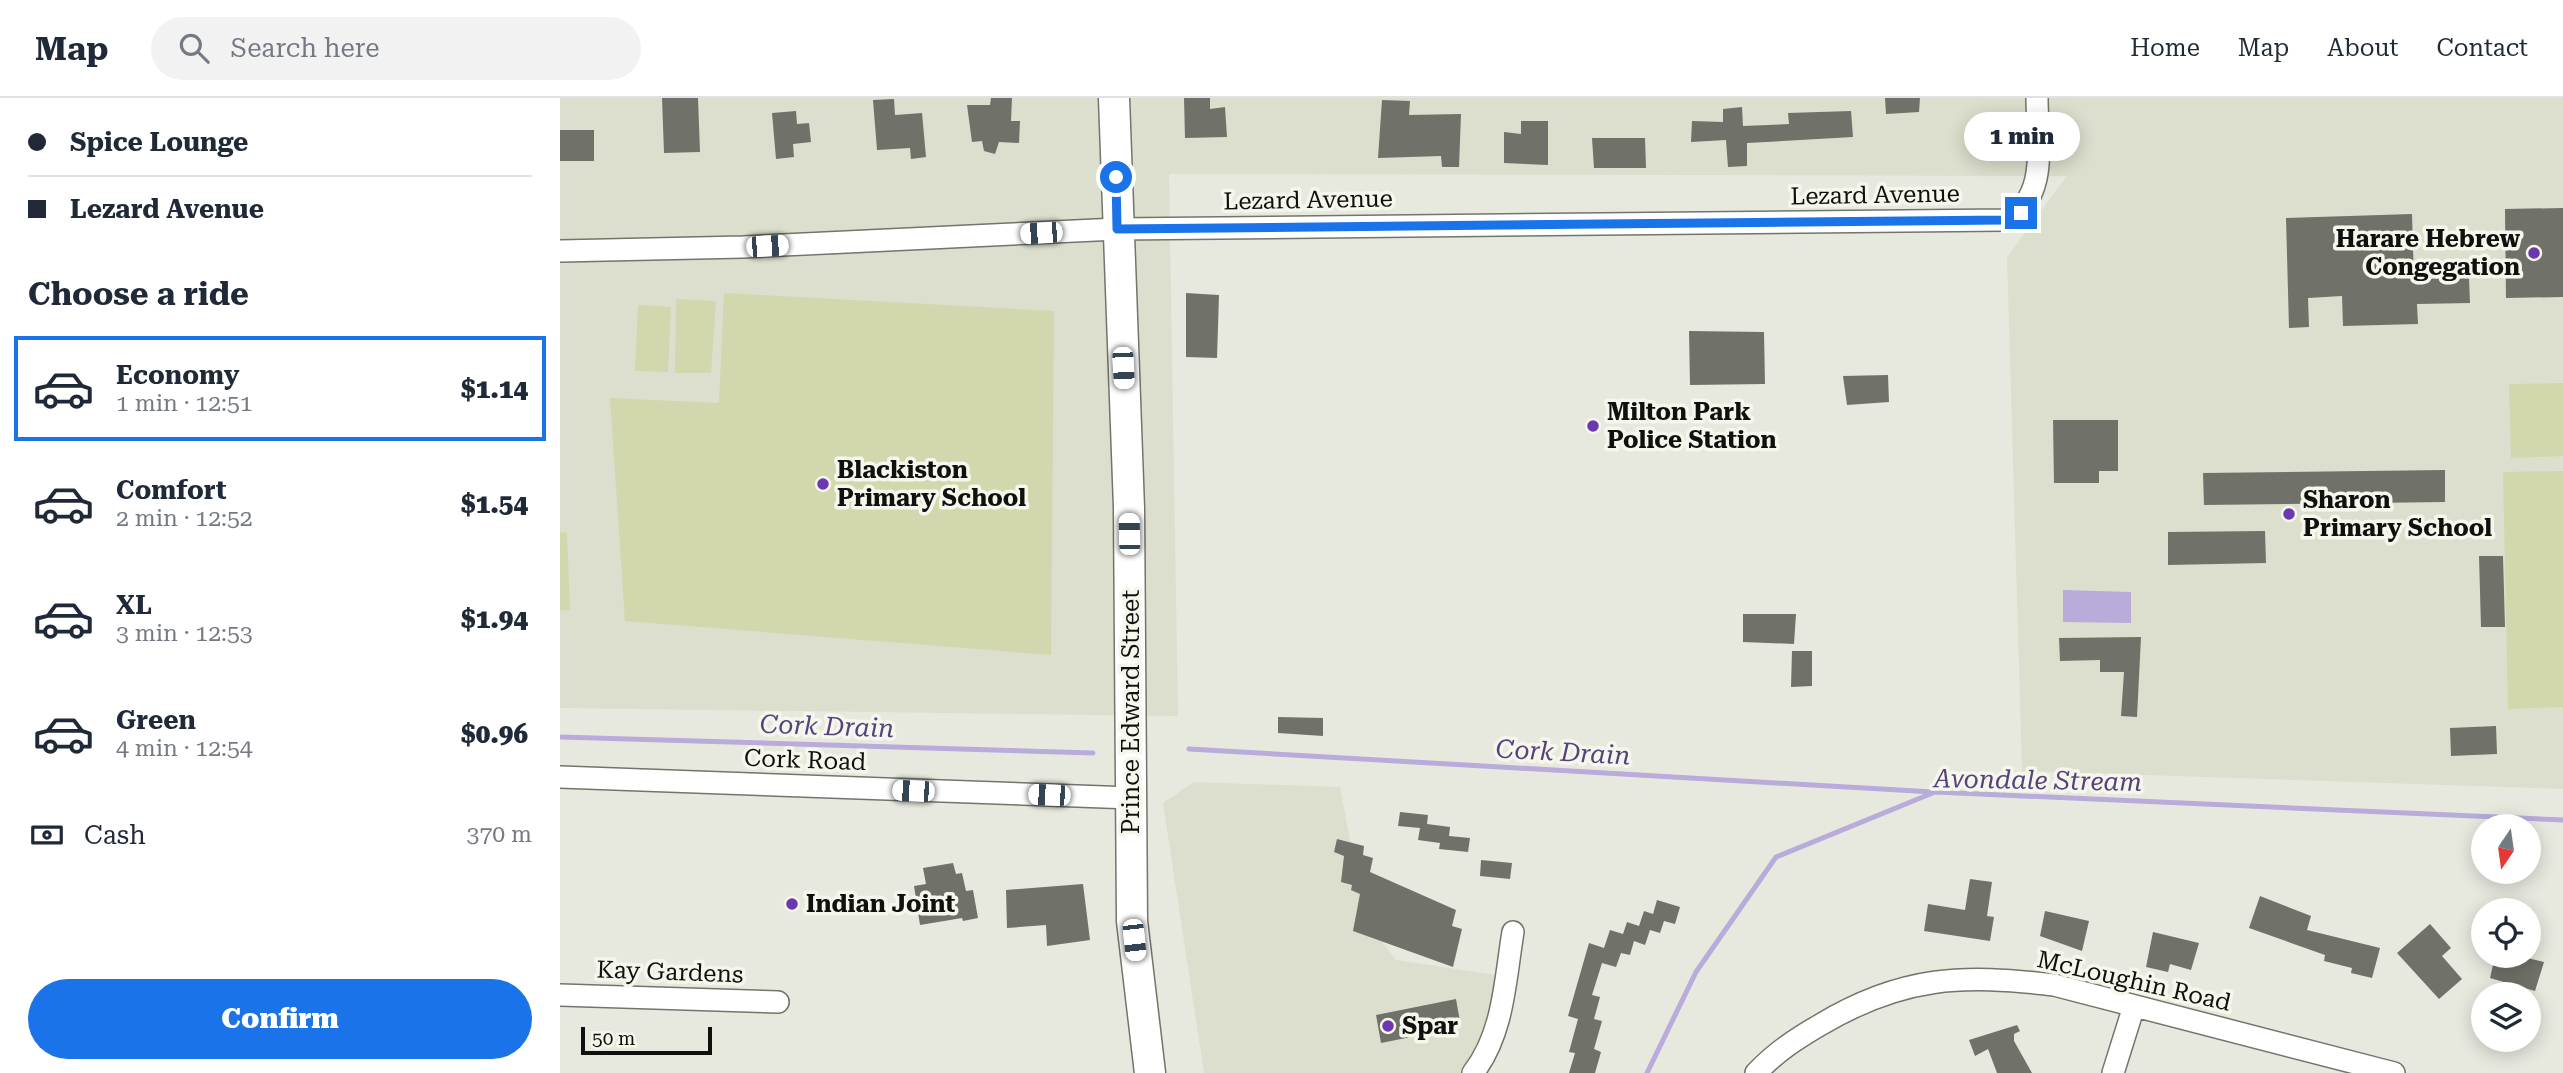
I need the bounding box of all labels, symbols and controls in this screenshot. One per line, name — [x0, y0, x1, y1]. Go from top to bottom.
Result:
search box — [151, 17, 641, 80]
text: Map — [35, 29, 109, 68]
icon: search — [175, 29, 213, 67]
text: Search here — [231, 33, 380, 63]
text: Home — [2130, 34, 2200, 62]
text: Map — [2238, 34, 2289, 62]
text: About — [2327, 34, 2398, 62]
text: Contact — [2436, 34, 2528, 62]
callout: 1 min — [1963, 111, 2079, 160]
text: 1 min — [1990, 123, 2054, 150]
text: Spice Lounge — [70, 127, 248, 157]
route start — [1100, 161, 1132, 193]
street label: Lezard Avenue — [1790, 180, 1960, 210]
street label: Lezard Avenue — [1223, 185, 1393, 215]
text: Lezard Avenue — [70, 194, 264, 224]
route end — [2005, 197, 2037, 229]
car — [1020, 221, 1063, 245]
place label: Harare Hebrew Congegation — [2336, 225, 2520, 281]
car — [746, 234, 789, 258]
marker: Harare Hebrew Congegation — [2526, 245, 2542, 261]
text: Choose a ride — [28, 275, 249, 313]
car — [1112, 346, 1135, 390]
icon: car — [32, 357, 95, 420]
text: Economy — [116, 360, 239, 390]
text: $1.14 — [461, 374, 528, 404]
text: 1 min · 12:51 — [116, 390, 253, 417]
place label: Milton Park Police Station — [1607, 398, 1777, 454]
marker: Milton Park Police Station — [1585, 418, 1601, 434]
place label: Blackiston Primary School — [837, 456, 1026, 512]
icon: car — [32, 472, 95, 535]
text: Comfort — [116, 475, 226, 505]
marker: Blackiston Primary School — [815, 476, 831, 492]
place label: Sharon Primary School — [2303, 486, 2492, 542]
text: $1.54 — [461, 489, 528, 519]
text: 2 min · 12:52 — [116, 505, 253, 532]
marker: Sharon Primary School — [2281, 506, 2297, 522]
car — [1119, 513, 1140, 555]
icon: car — [32, 587, 95, 650]
text: XL — [116, 590, 152, 620]
street label: Prince Edward Street — [1117, 590, 1145, 834]
text: $1.94 — [461, 604, 528, 634]
text: 3 min · 12:53 — [116, 620, 253, 647]
icon: car — [32, 702, 95, 765]
text: Green — [116, 705, 196, 735]
water label: Cork Drain — [759, 709, 895, 743]
text: $0.96 — [461, 719, 528, 749]
water label: Cork Drain — [1495, 733, 1631, 771]
text: 4 min · 12:54 — [116, 735, 253, 762]
street label: Cork Road — [743, 744, 867, 776]
water label: Avondale Stream — [1932, 763, 2142, 797]
car — [892, 780, 935, 802]
car — [1028, 784, 1071, 806]
north arrow — [2471, 814, 2541, 884]
map controls — [2471, 814, 2541, 1052]
icon: cash — [28, 816, 66, 854]
text: Cash — [84, 820, 146, 850]
text: 370 m — [467, 821, 532, 848]
place label: Indian Joint — [806, 890, 956, 918]
marker: Indian Joint — [784, 896, 800, 912]
button: locate — [2471, 898, 2541, 968]
car — [1122, 918, 1147, 962]
street label: McLoughin Road — [2034, 945, 2234, 1017]
street label: Kay Gardens — [596, 955, 744, 989]
button: Confirm — [28, 979, 532, 1059]
button: layers — [2471, 982, 2541, 1052]
place label: Spar — [1402, 1012, 1458, 1040]
marker: Spar — [1380, 1018, 1396, 1034]
scale bar — [581, 1024, 712, 1056]
text: 50 m — [592, 1027, 635, 1050]

